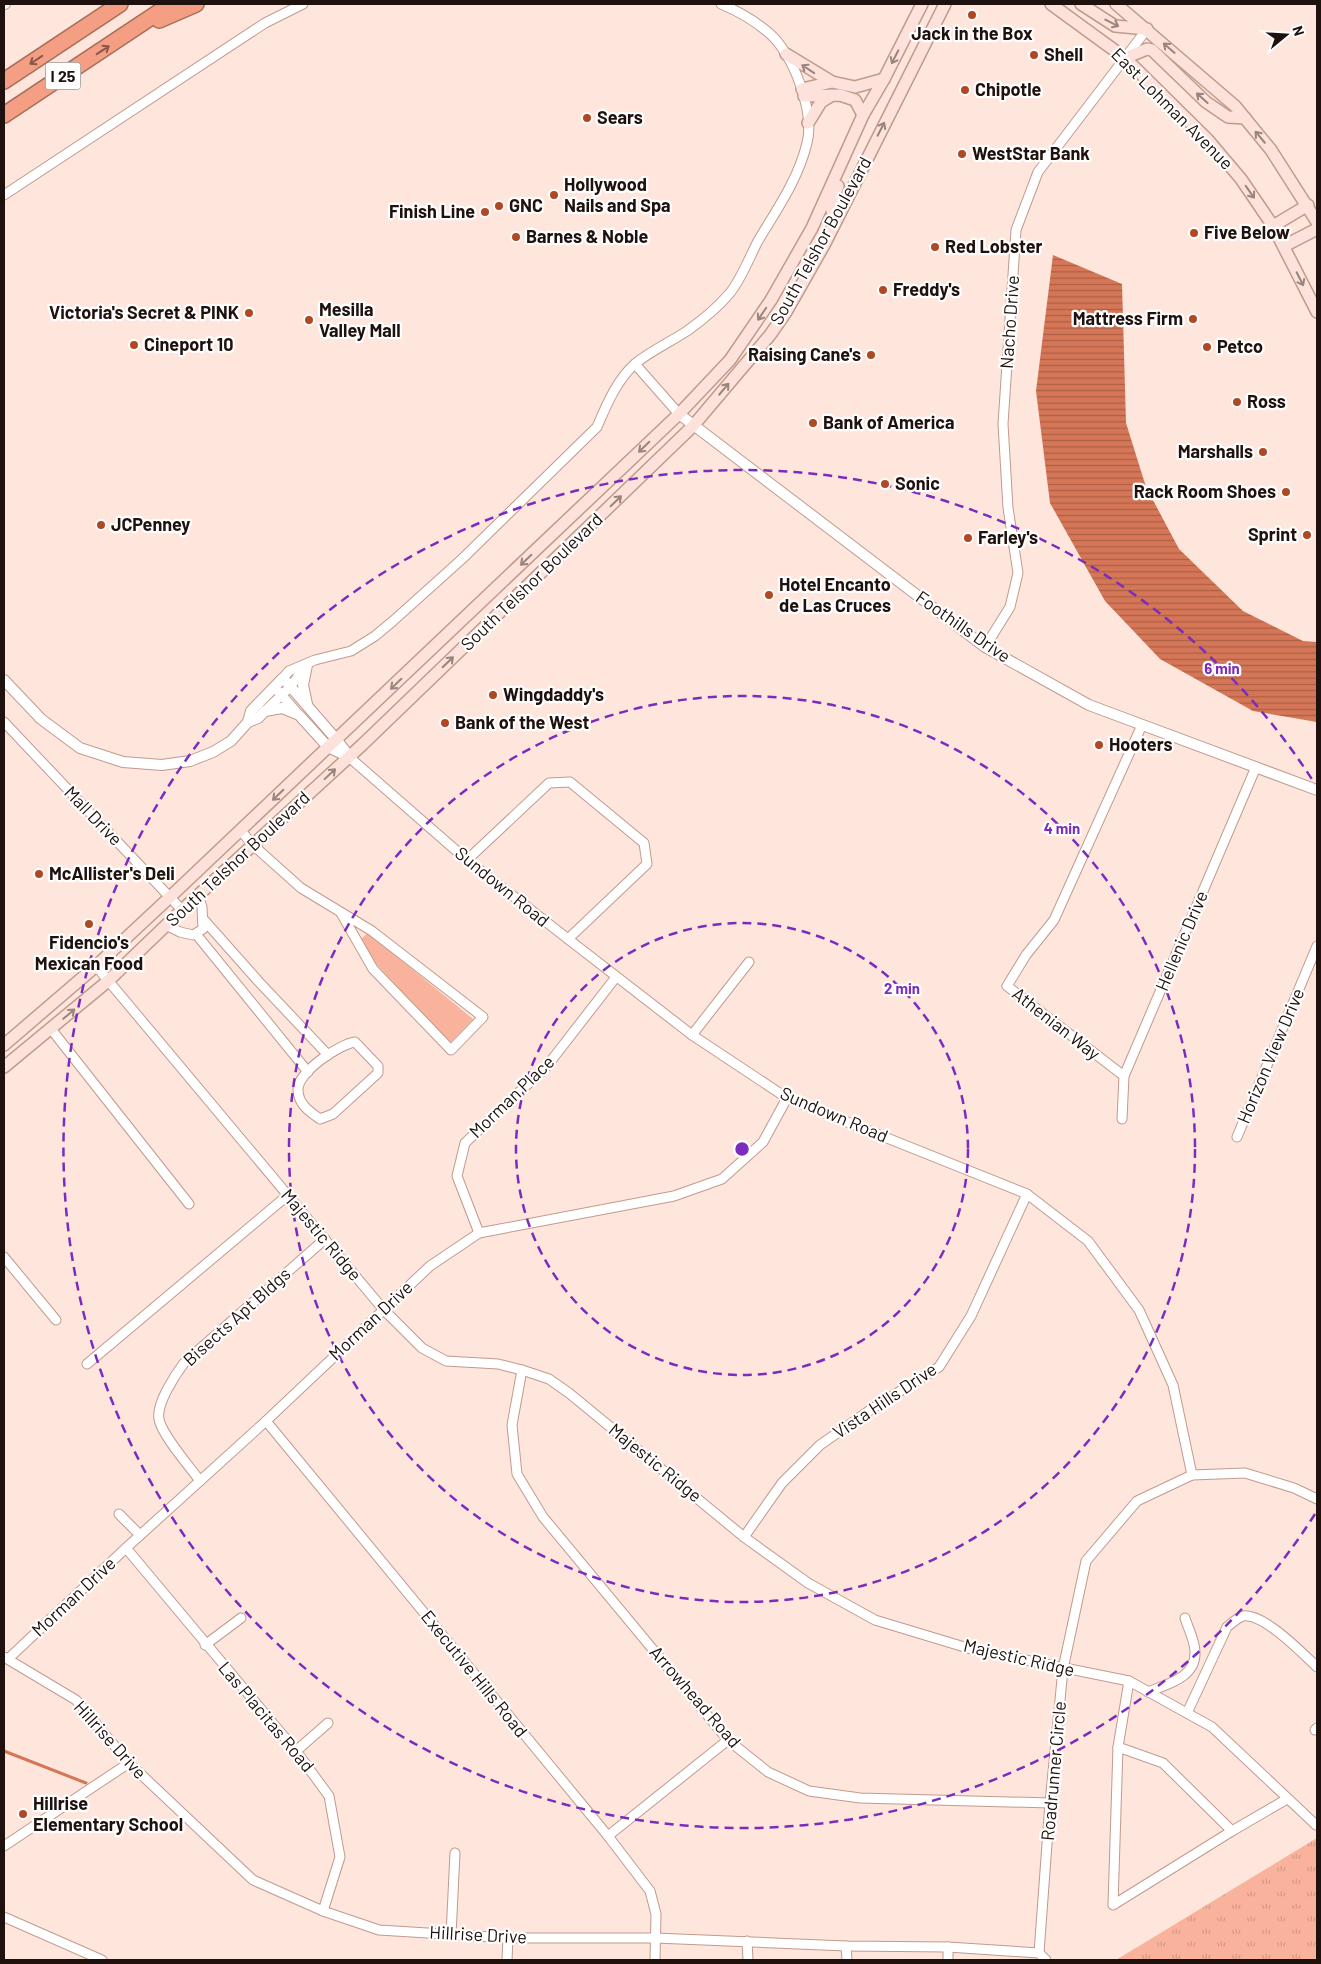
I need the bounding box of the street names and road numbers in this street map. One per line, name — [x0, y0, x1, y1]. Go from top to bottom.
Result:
street label: East Lohman Avenue — [1107, 43, 1238, 174]
road number: I 25 — [46, 62, 80, 90]
street label: South Telshor Boulevard — [765, 153, 876, 328]
street label: Nacho Drive — [995, 274, 1023, 369]
street label: South Telshor Boulevard — [456, 508, 607, 655]
street label: Foothills Drive — [912, 585, 1015, 667]
street label: Mall Drive — [60, 781, 127, 850]
street label: South Telshor Boulevard — [161, 786, 314, 931]
street label: Sundown Road — [451, 841, 554, 931]
street label: Hellenic Drive — [1150, 887, 1212, 994]
street label: Athenian Way — [1008, 982, 1105, 1064]
street label: Horizon View Drive — [1232, 985, 1309, 1127]
street label: Morman Place — [464, 1050, 558, 1142]
street label: Sundown Road — [777, 1081, 892, 1147]
street label: Majestic Ridge — [277, 1184, 367, 1285]
street label: Bisects Apt Bldgs — [178, 1262, 294, 1370]
street label: Morman Drive — [324, 1276, 417, 1365]
street label: Vista Hills Drive — [828, 1357, 940, 1443]
street label: Majestic Ridge — [605, 1418, 707, 1506]
street label: Morman Drive — [27, 1552, 120, 1641]
street label: Executive Hills Road — [417, 1605, 533, 1741]
street label: Majestic Ridge — [962, 1634, 1077, 1680]
street label: Arrowhead Road — [646, 1641, 746, 1752]
street label: Las Placitas Road — [214, 1657, 319, 1776]
street label: Hillrise Drive — [70, 1696, 152, 1783]
street label: Roadrunner Circle — [1036, 1700, 1070, 1842]
street label: Hillrise Drive — [429, 1920, 527, 1948]

